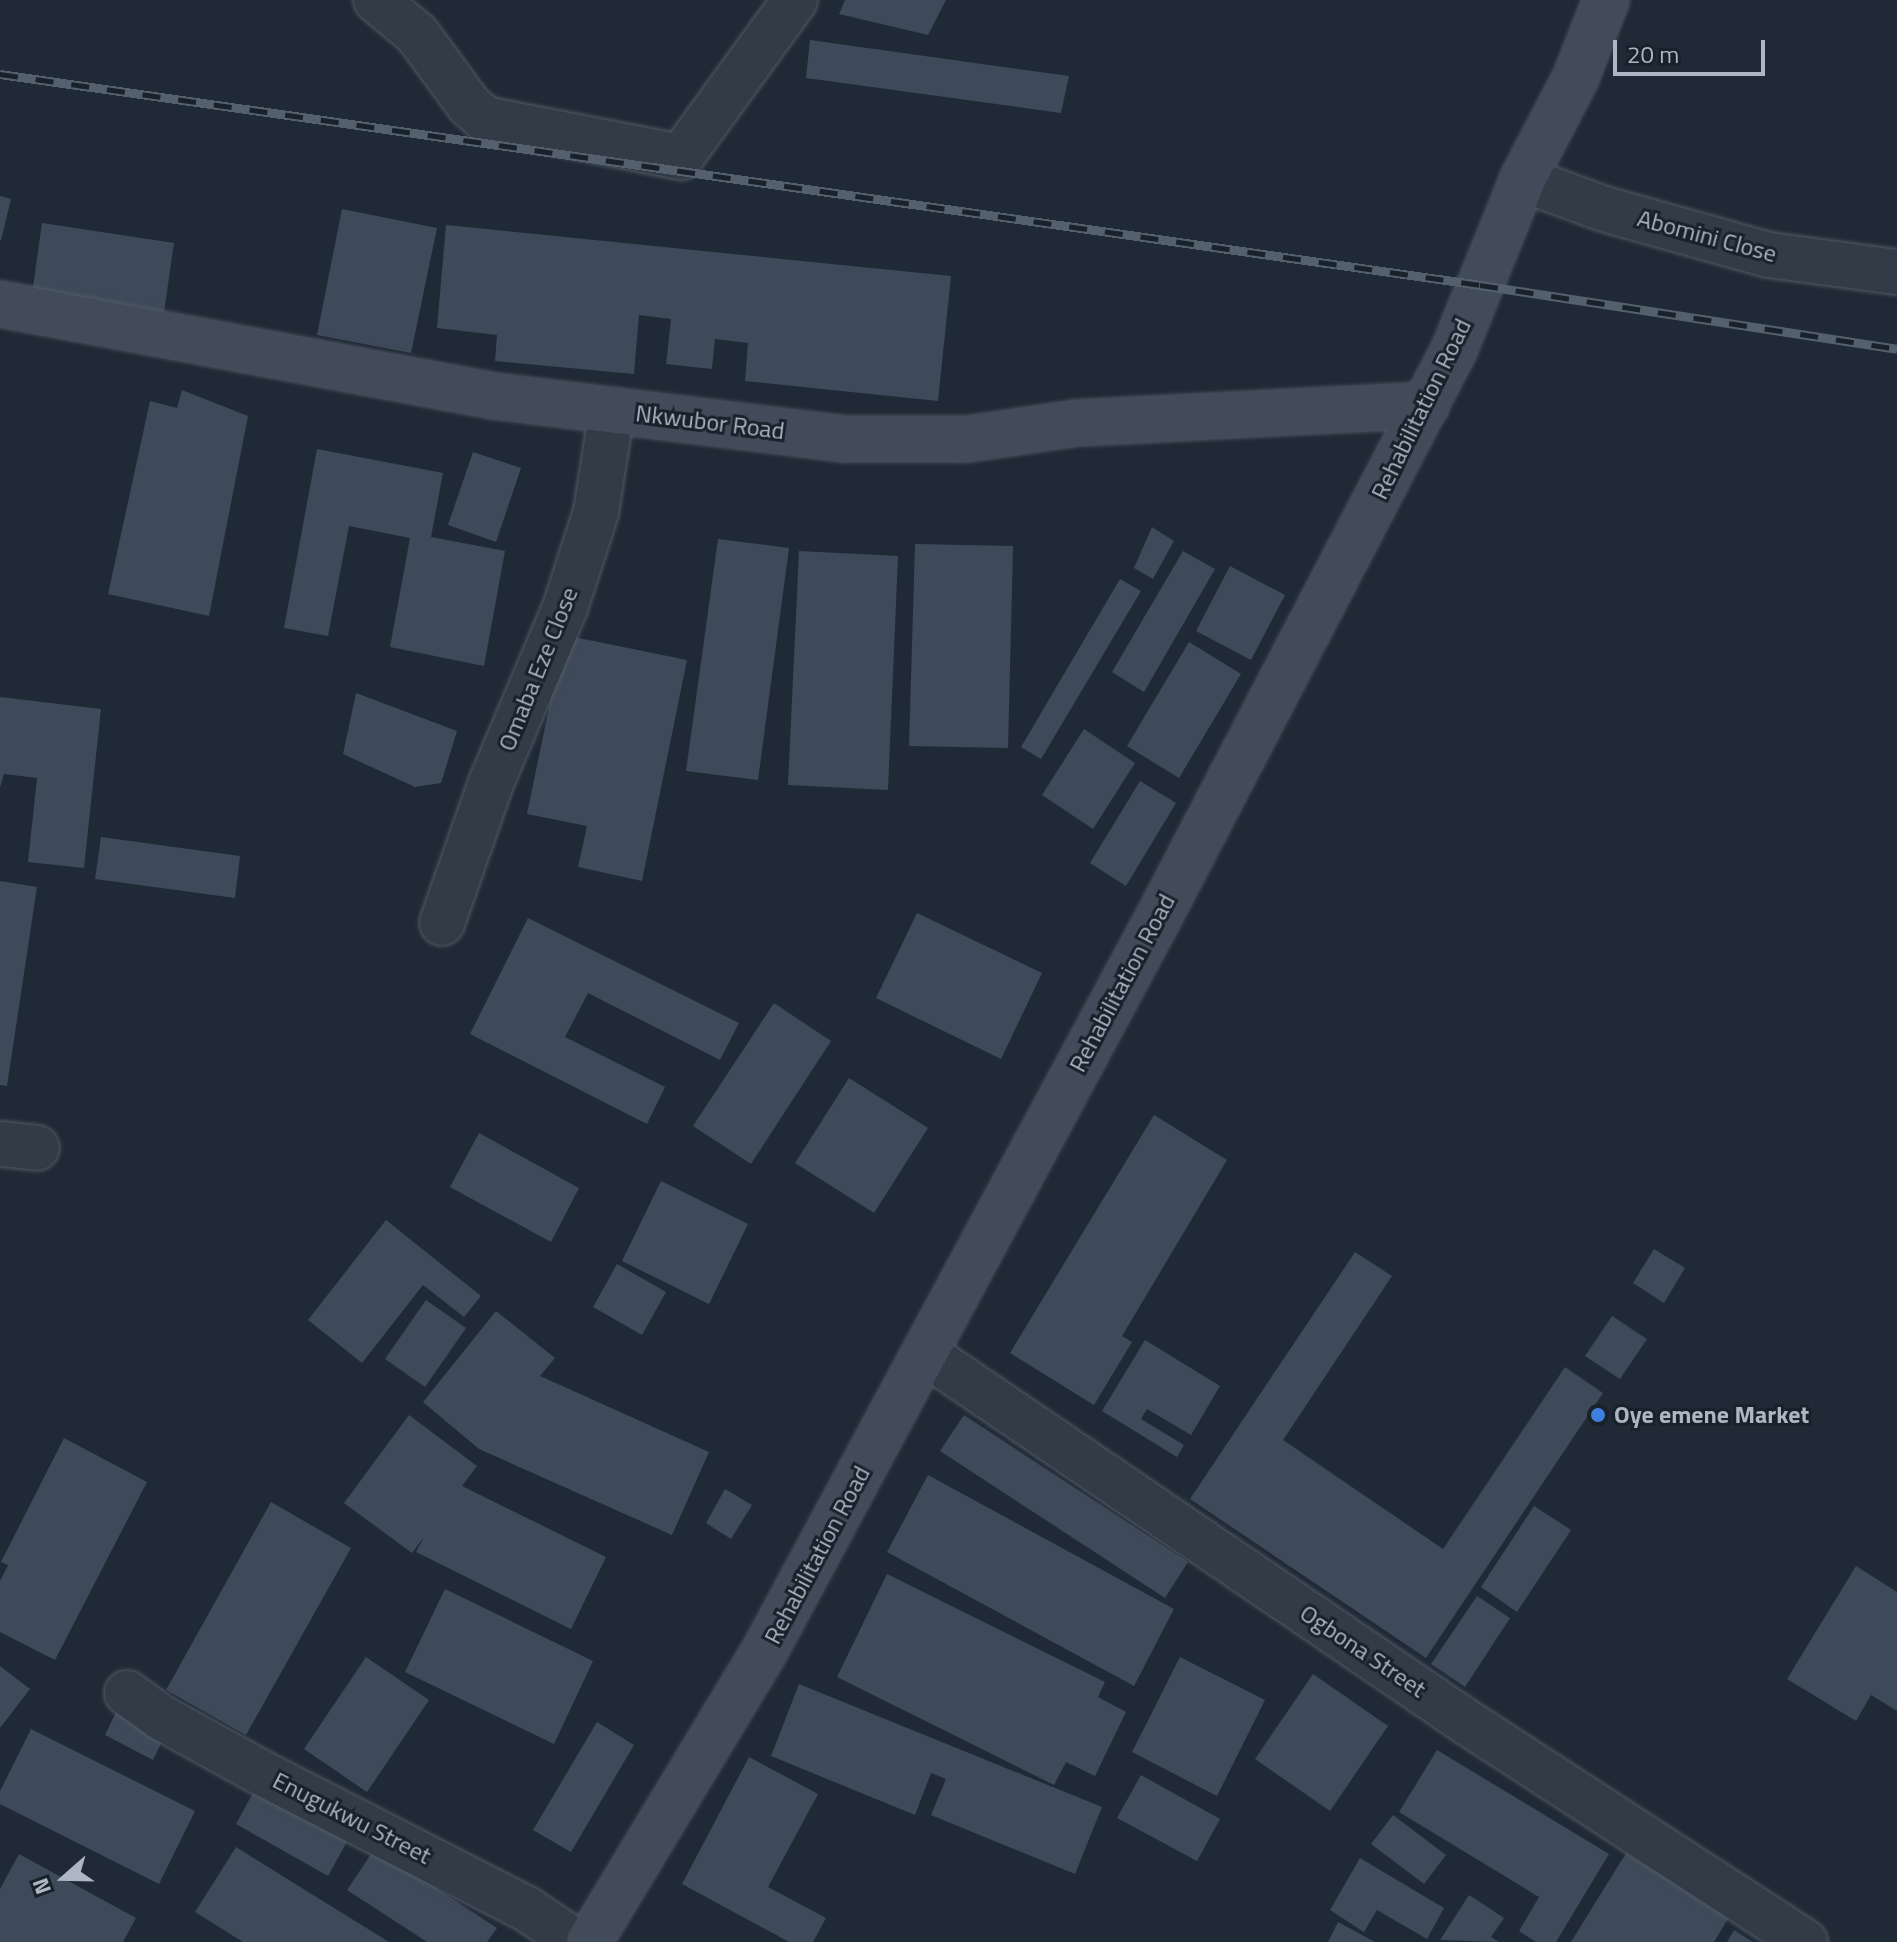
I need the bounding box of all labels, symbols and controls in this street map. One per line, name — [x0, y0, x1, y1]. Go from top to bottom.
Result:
scale bar — [1617, 24, 1769, 74]
text: 20 m — [1627, 36, 1679, 72]
street label: Abomini Close — [1634, 204, 1780, 268]
street label: Rehabilitation Road — [1365, 314, 1477, 504]
street label: Nkwubor Road — [634, 399, 786, 445]
street label: Omaba Eze Close — [492, 583, 584, 755]
street label: Rehabilitation Road — [1063, 889, 1181, 1077]
place label: Oye emene Market — [1614, 1401, 1809, 1429]
marker: Oye emene Market — [1589, 1406, 1607, 1424]
street label: Rehabilitation Road — [758, 1461, 876, 1649]
street label: Ogbona Street — [1295, 1598, 1431, 1704]
street label: Enugukwu Street — [268, 1766, 436, 1870]
north arrow — [24, 1838, 104, 1918]
text: N — [23, 1873, 60, 1899]

